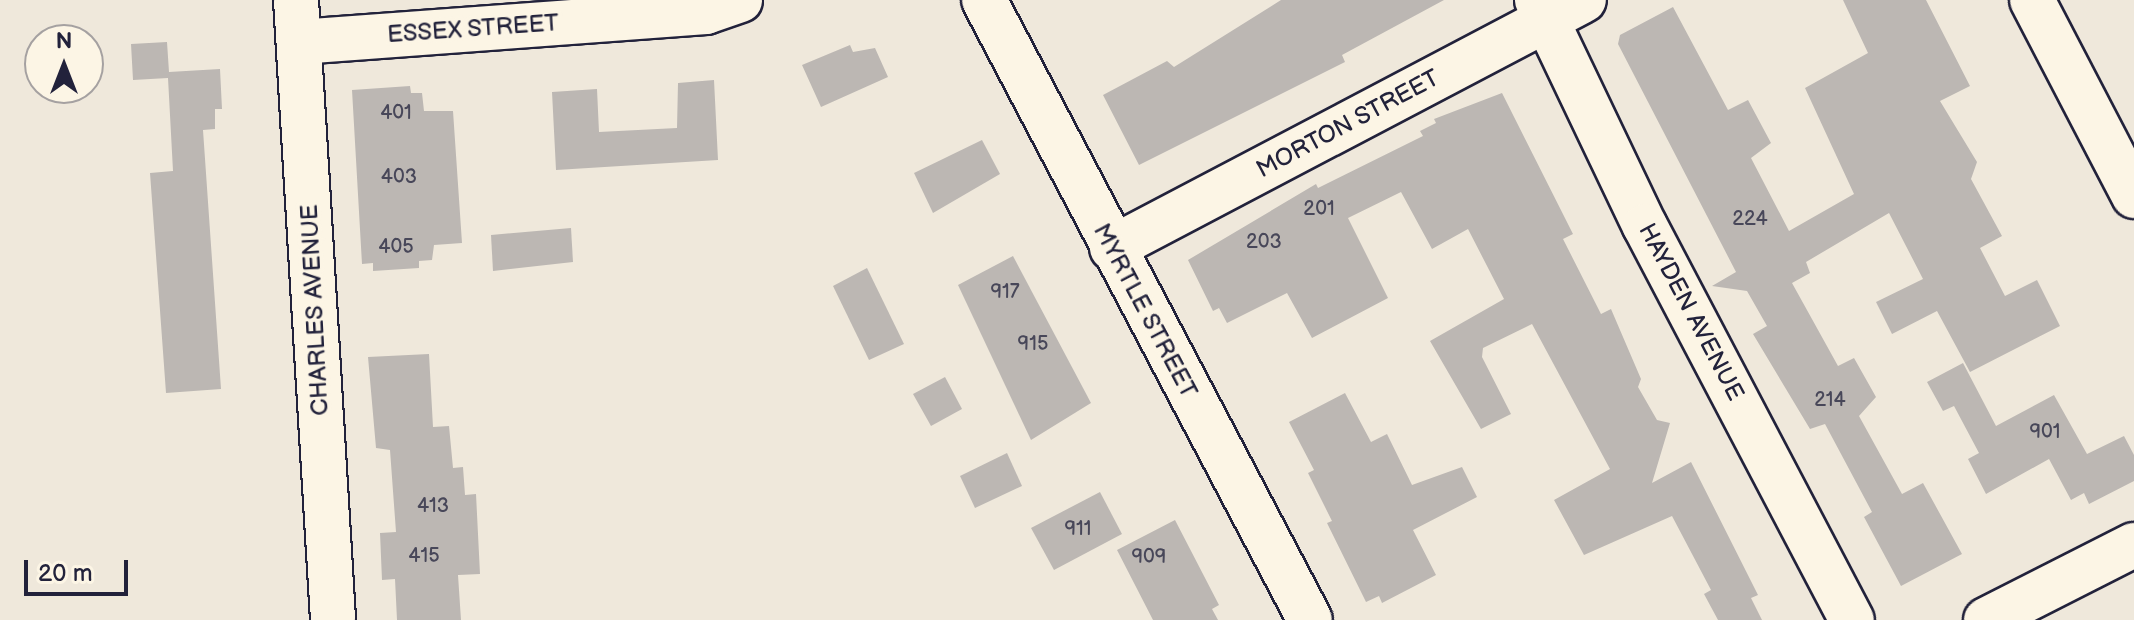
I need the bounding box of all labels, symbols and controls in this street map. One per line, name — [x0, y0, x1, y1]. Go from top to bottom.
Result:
street label: ESSEX STREET — [386, 9, 560, 49]
north arrow — [24, 24, 104, 104]
text: N — [56, 28, 72, 55]
street label: MORTON STREET — [1251, 64, 1445, 184]
house number: 401 — [380, 101, 412, 125]
house number: 403 — [381, 165, 417, 189]
house number: 201 — [1303, 197, 1335, 221]
street label: CHARLES AVENUE — [295, 204, 335, 416]
house number: 224 — [1732, 207, 1768, 231]
street label: MYRTLE STREET — [1087, 219, 1203, 403]
street label: HAYDEN AVENUE — [1632, 219, 1750, 405]
house number: 203 — [1246, 230, 1282, 254]
house number: 405 — [378, 235, 414, 259]
house number: 917 — [990, 280, 1020, 304]
house number: 915 — [1018, 332, 1048, 356]
house number: 214 — [1814, 388, 1846, 412]
house number: 901 — [2029, 420, 2061, 444]
house number: 413 — [417, 494, 449, 518]
house number: 911 — [1064, 517, 1092, 541]
scale bar — [28, 544, 132, 594]
house number: 415 — [408, 544, 440, 568]
house number: 909 — [1132, 545, 1166, 569]
text: 20 m — [38, 559, 93, 588]

